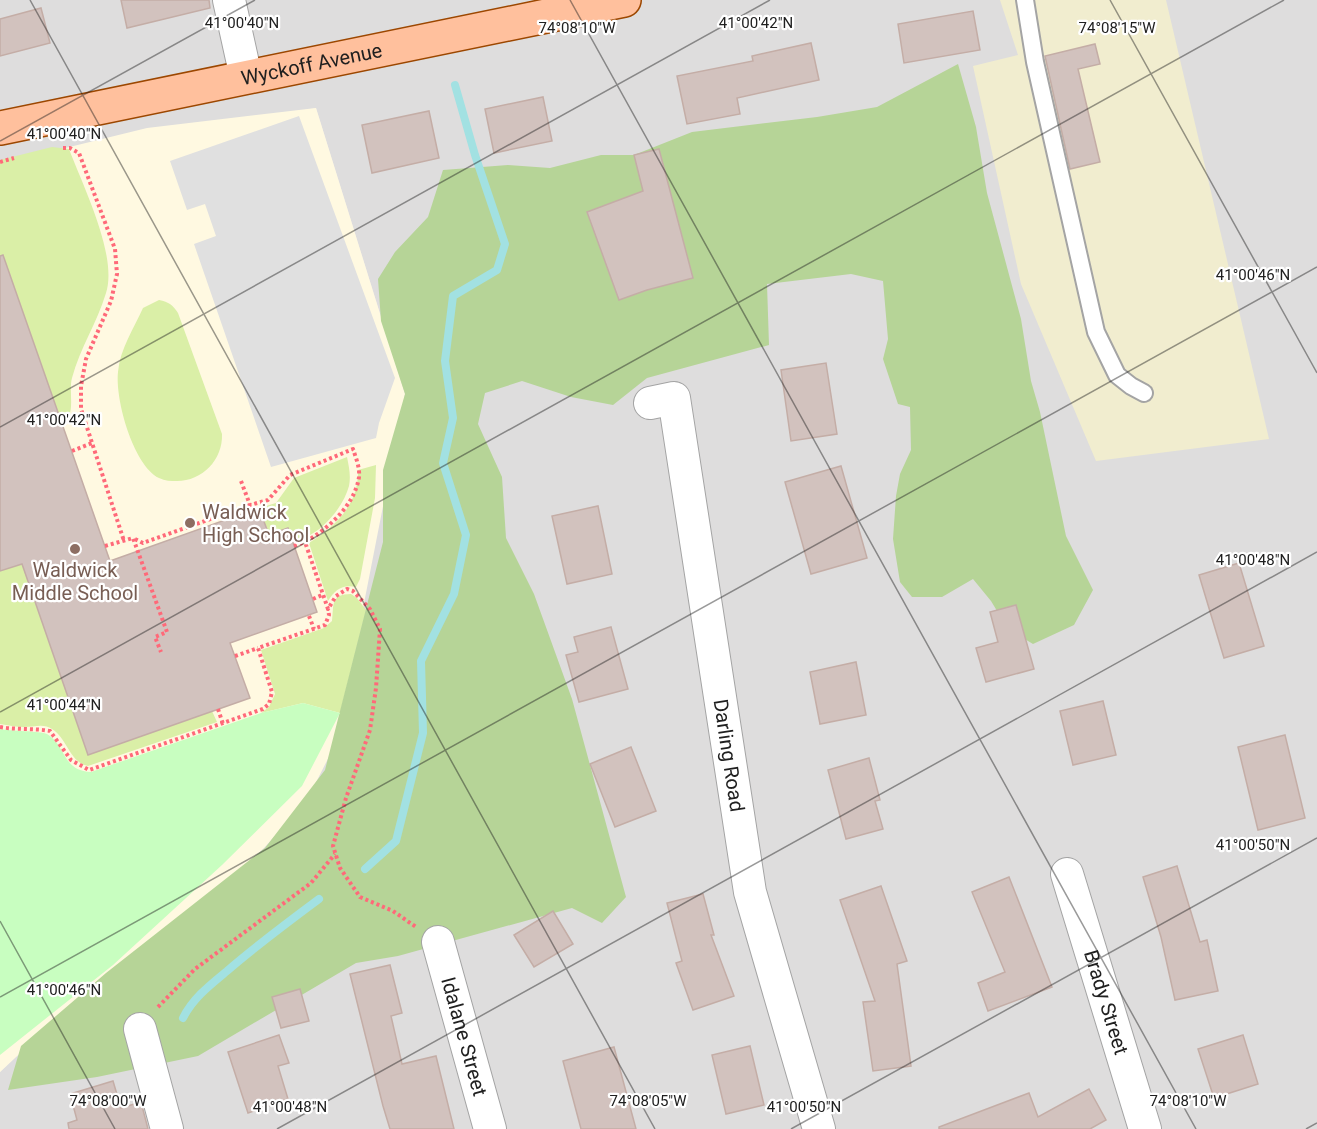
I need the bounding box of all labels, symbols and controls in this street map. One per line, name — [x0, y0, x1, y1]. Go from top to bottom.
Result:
text: 41°00'40"N — [205, 14, 279, 32]
text: 41°00'42"N — [719, 14, 793, 32]
text: 74°08'10"W — [539, 19, 615, 37]
text: 74°08'15"W — [1079, 19, 1155, 37]
street label: Wyckoff Avenue — [239, 38, 384, 90]
text: 41°00'40"N — [27, 125, 101, 143]
text: 41°00'46"N — [1216, 266, 1290, 284]
text: 41°00'42"N — [27, 411, 101, 429]
place label: Waldwick High School — [202, 500, 309, 547]
marker: Waldwick High School — [183, 516, 197, 530]
marker: Waldwick Middle School — [68, 542, 82, 556]
text: 41°00'48"N — [1216, 551, 1290, 569]
place label: Waldwick Middle School — [12, 558, 138, 605]
text: 41°00'44"N — [27, 696, 101, 714]
street label: Darling Road — [708, 697, 749, 813]
text: 41°00'50"N — [1216, 836, 1290, 854]
street label: Brady Street — [1079, 947, 1134, 1057]
street label: Idalane Street — [436, 974, 492, 1099]
text: 41°00'46"N — [27, 981, 101, 999]
text: 74°08'00"W — [70, 1092, 146, 1110]
text: 74°08'05"W — [610, 1092, 686, 1110]
text: 74°08'10"W — [1150, 1092, 1226, 1110]
text: 41°00'48"N — [253, 1098, 327, 1116]
text: 41°00'50"N — [767, 1098, 841, 1116]

